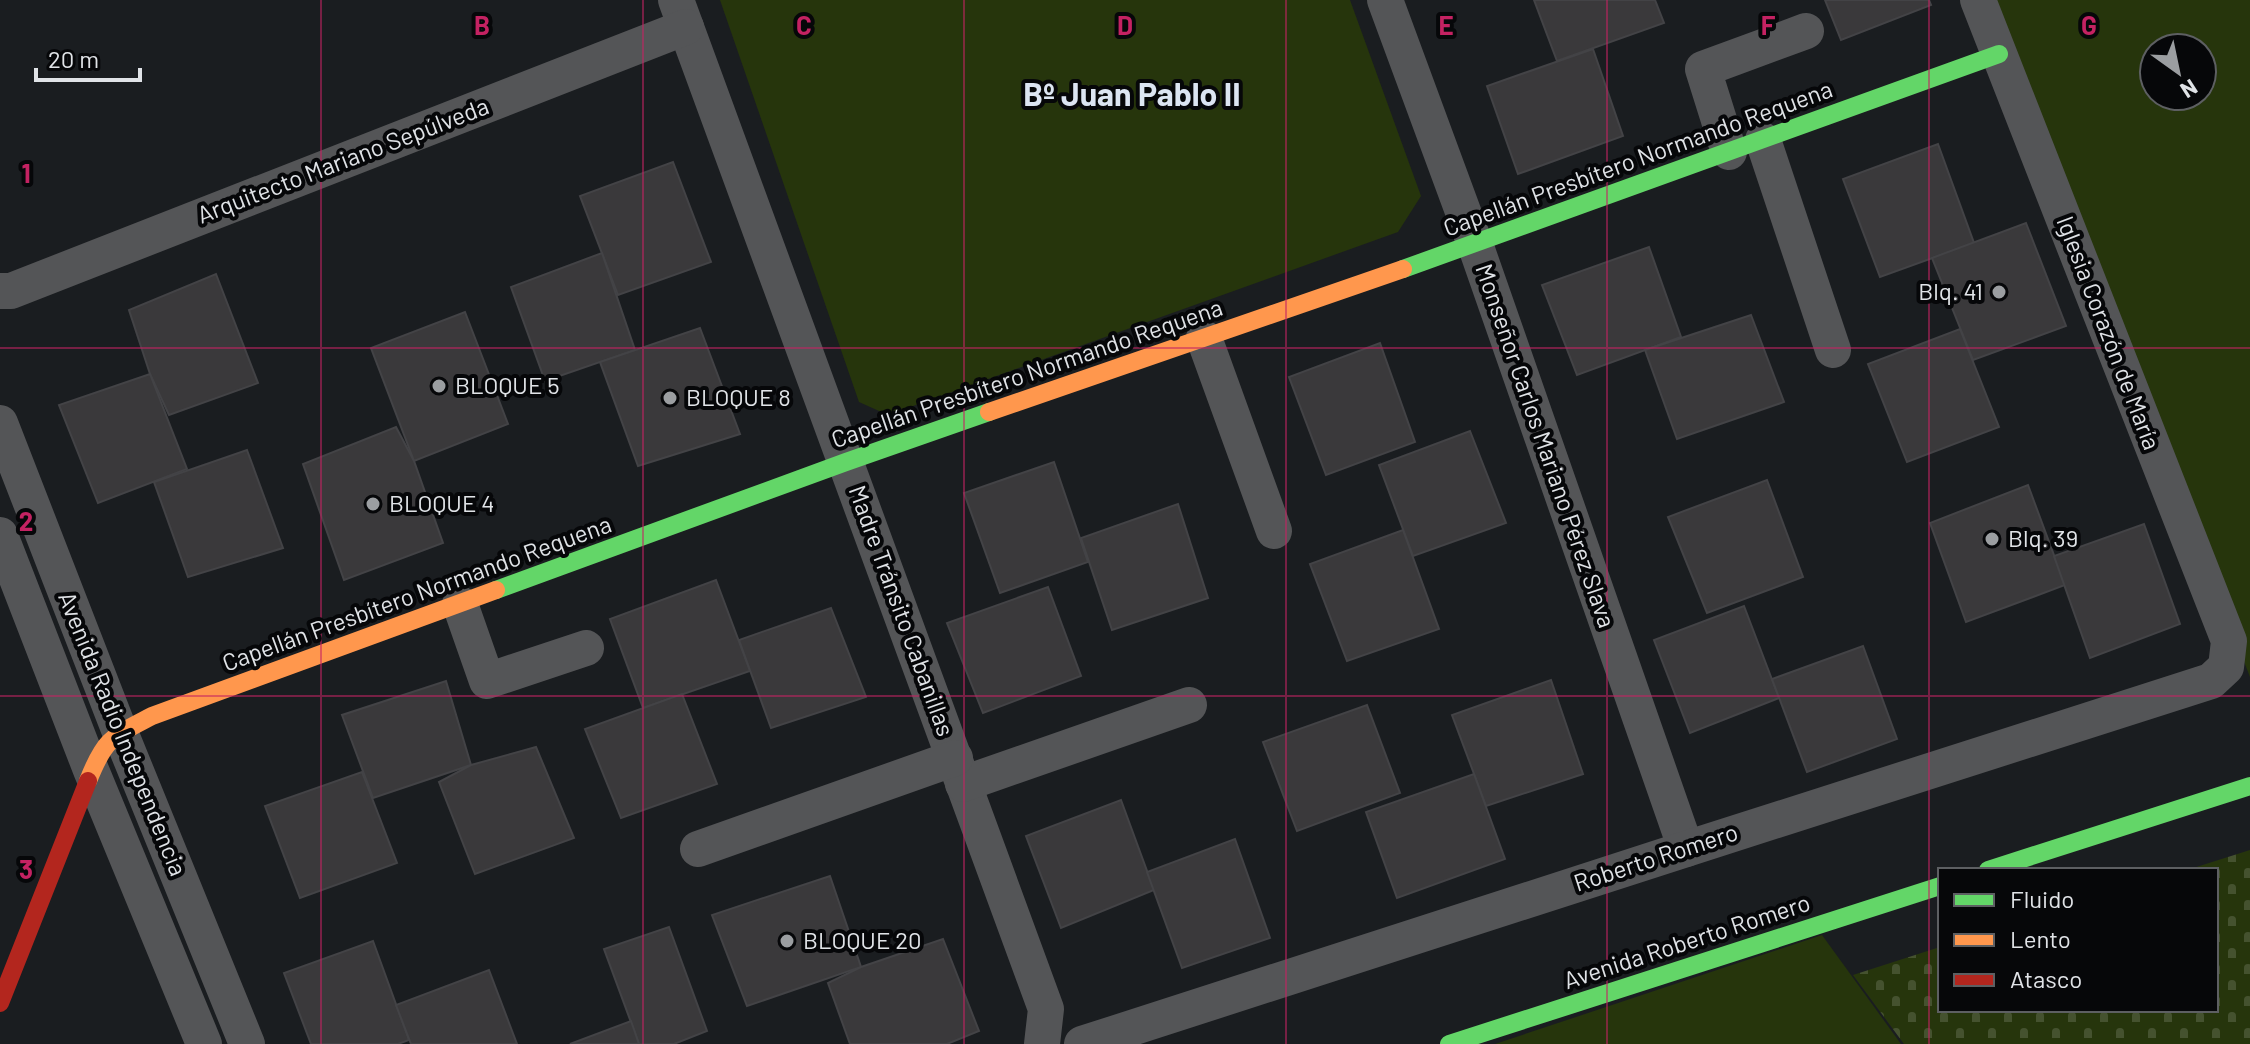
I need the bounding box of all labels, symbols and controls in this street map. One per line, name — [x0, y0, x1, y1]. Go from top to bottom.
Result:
text: B — [474, 9, 490, 40]
text: C — [796, 9, 812, 40]
text: D — [1117, 9, 1133, 40]
text: E — [1438, 9, 1454, 40]
text: F — [1761, 9, 1776, 40]
text: G — [2081, 9, 2097, 40]
scale bar — [36, 32, 140, 82]
north arrow — [2138, 32, 2218, 112]
text: 20 m — [48, 44, 99, 73]
district label: Bº Juan Pablo II — [1023, 74, 1241, 112]
street label: Capellán Presbítero Normando Requena — [1439, 74, 1836, 242]
text: N — [2176, 75, 2203, 105]
street label: Arquitecto Mariano Sepúlveda — [193, 91, 492, 229]
text: 1 — [21, 157, 31, 188]
street label: Iglesia Corazón de María — [2051, 212, 2167, 453]
street label: Monseñor Carlos Mariano Pérez Slava — [1470, 260, 1622, 631]
place label: Blq. 41 — [1918, 276, 1983, 305]
marker: Blq. 41 — [1990, 283, 2008, 301]
street label: Capellán Presbítero Normando Requena — [827, 292, 1226, 453]
place label: BLOQUE 5 — [455, 370, 560, 399]
marker: BLOQUE 5 — [430, 377, 448, 395]
place label: BLOQUE 8 — [686, 382, 791, 411]
marker: BLOQUE 8 — [661, 389, 679, 407]
street label: Madre Tránsito Cabanillas — [843, 481, 961, 740]
place label: BLOQUE 4 — [389, 488, 494, 517]
marker: BLOQUE 4 — [364, 495, 382, 513]
text: 2 — [19, 505, 33, 536]
street label: Capellán Presbítero Normando Requena — [218, 509, 615, 677]
place label: Blq. 39 — [2008, 523, 2078, 552]
marker: Blq. 39 — [1983, 530, 2001, 548]
street label: Avenida Radio Independencia — [53, 587, 194, 880]
street label: Roberto Romero — [1570, 816, 1741, 897]
text: 3 — [19, 853, 33, 884]
legend — [1938, 868, 2218, 1012]
text: Fluido — [2010, 884, 2074, 913]
street label: Avenida Roberto Romero — [1560, 887, 1813, 994]
text: Lento — [2010, 924, 2071, 953]
place label: BLOQUE 20 — [803, 925, 922, 954]
marker: BLOQUE 20 — [778, 932, 796, 950]
text: Atasco — [2010, 964, 2082, 993]

